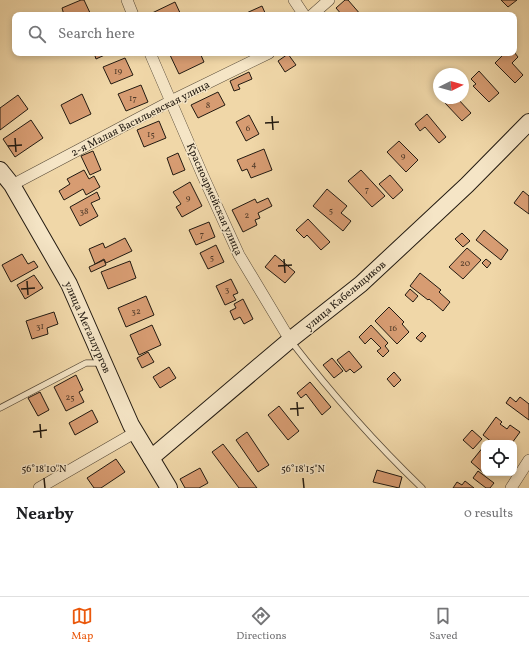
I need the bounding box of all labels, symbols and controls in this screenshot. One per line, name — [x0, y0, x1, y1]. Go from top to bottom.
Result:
search box — [12, 12, 517, 56]
icon: search — [26, 23, 48, 45]
text: Search here — [58, 24, 135, 45]
house number: 19 — [114, 65, 122, 78]
north arrow — [433, 68, 469, 104]
street label: 2-я Малая Васильевская улица — [69, 77, 213, 161]
house number: 17 — [129, 92, 137, 105]
house number: 8 — [206, 99, 211, 112]
house number: 6 — [246, 122, 251, 135]
house number: 15 — [147, 128, 155, 141]
street label: Красноармейская улица — [182, 141, 245, 259]
house number: 9 — [401, 150, 406, 163]
house number: 4 — [251, 158, 257, 171]
house number: 7 — [365, 183, 369, 196]
house number: 9 — [186, 192, 191, 205]
house number: 5 — [329, 204, 333, 217]
house number: 38 — [79, 205, 89, 218]
house number: 2 — [245, 209, 250, 222]
house number: 7 — [200, 228, 204, 241]
house number: 5 — [210, 251, 214, 264]
house number: 20 — [460, 257, 471, 270]
street label: улица Кабельщиков — [302, 258, 390, 335]
street label: улица Металлургов — [60, 279, 114, 376]
house number: 3 — [225, 283, 230, 296]
house number: 32 — [131, 305, 141, 318]
house number: 31 — [36, 320, 44, 333]
house number: 16 — [389, 322, 397, 335]
house number: 25 — [65, 391, 75, 404]
map controls — [481, 440, 517, 476]
button: locate — [481, 440, 517, 476]
text: 56°18'10"N — [21, 462, 67, 476]
text: 56°18'15"N — [281, 462, 326, 476]
text: Nearby — [16, 503, 74, 526]
text: 0 results — [464, 505, 513, 523]
tab: Map — [71, 605, 93, 644]
tab: Directions — [236, 605, 287, 644]
tab: Saved — [429, 605, 458, 644]

